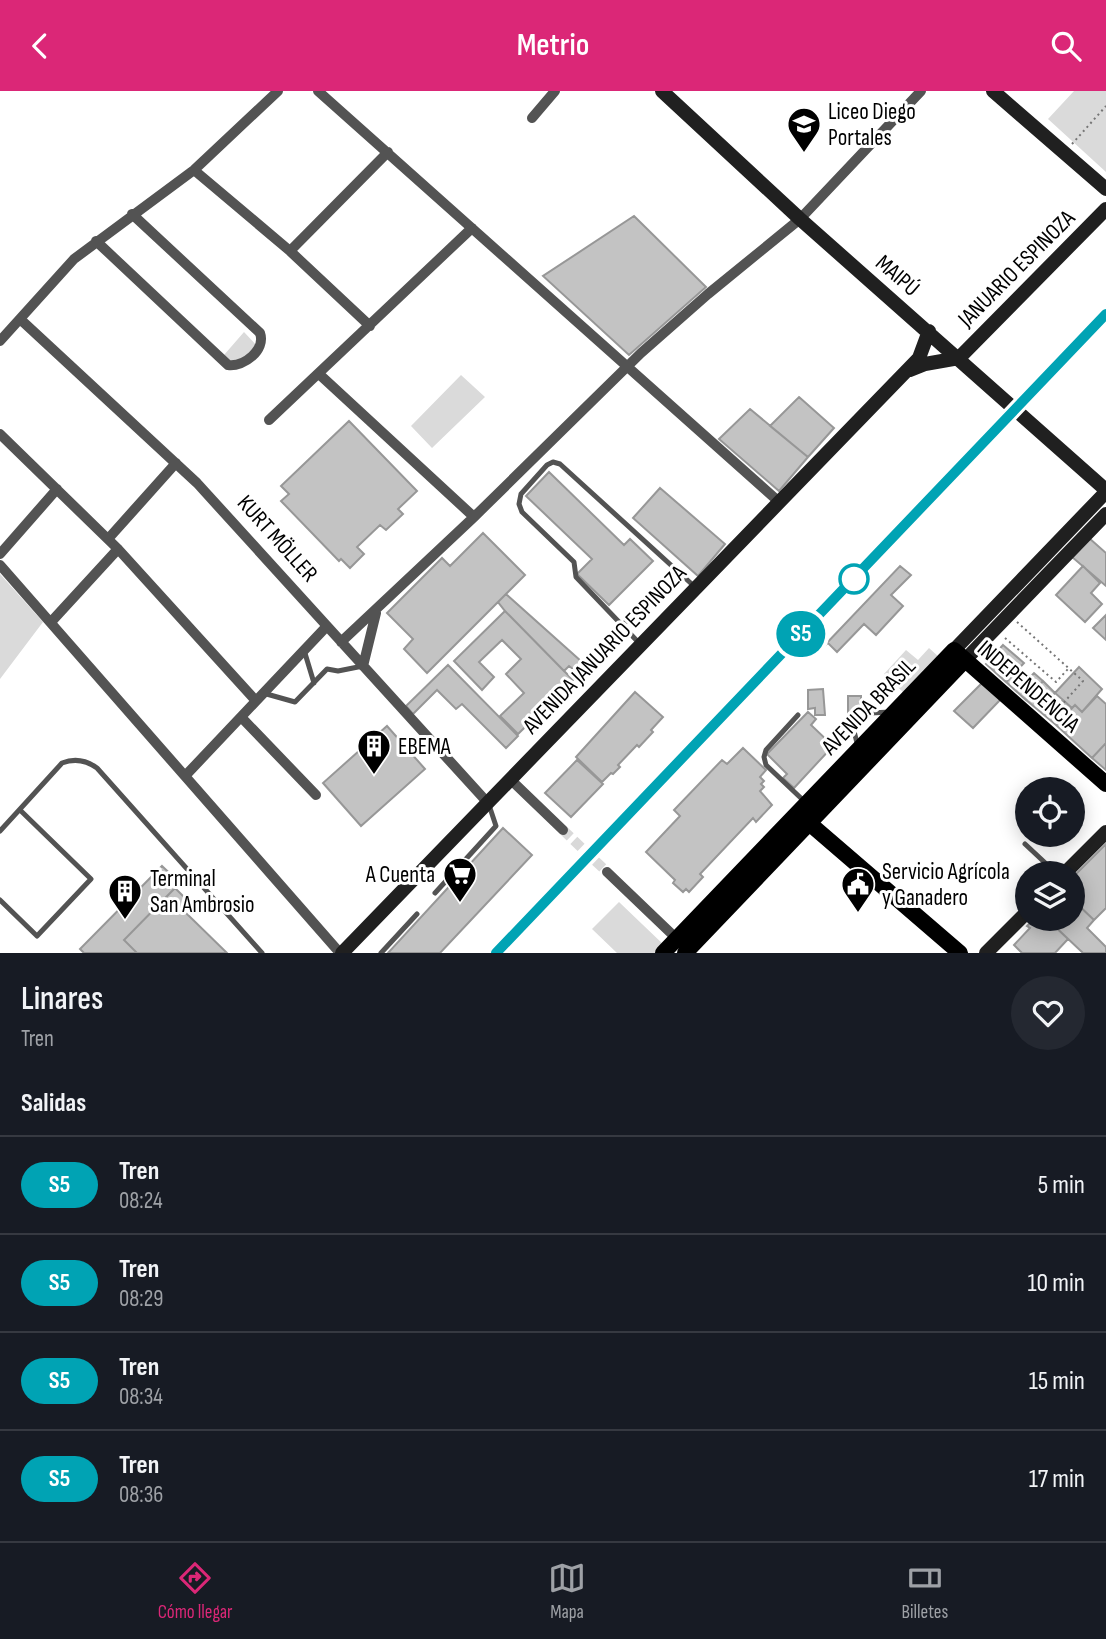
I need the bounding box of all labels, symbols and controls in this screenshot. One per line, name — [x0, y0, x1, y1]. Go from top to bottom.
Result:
text: Metrio — [517, 26, 589, 65]
icon: back — [21, 27, 59, 65]
icon: search — [1047, 27, 1085, 65]
place label: Liceo Diego Portales — [828, 98, 916, 152]
school or university icon: Liceo Diego Portales — [785, 105, 823, 154]
street label: JANUARIO ESPINOZA — [952, 204, 1081, 334]
street label: MAIPÚ — [870, 249, 925, 302]
street label: KURT MÖLLER — [231, 489, 324, 588]
street label: AVENIDA JANUARIO ESPINOZA — [516, 559, 693, 741]
unlabelled marker — [839, 564, 869, 594]
line badge: S5 — [770, 611, 832, 657]
text: S5 — [790, 619, 812, 648]
street label: INDEPENDENCIA — [972, 635, 1085, 739]
street label: AVENIDA BRASIL — [815, 652, 922, 762]
building icon: EBEMA — [355, 727, 393, 776]
place label: EBEMA — [398, 733, 451, 761]
map controls — [1015, 777, 1085, 931]
button: locate — [1015, 777, 1085, 847]
supermarket icon: A Cuenta — [441, 855, 479, 904]
place label: Servicio Agrícola y Ganadero — [882, 858, 1010, 912]
place label: A Cuenta — [365, 861, 435, 889]
button: layers — [1015, 861, 1085, 931]
place label: Terminal San Ambrosio — [150, 865, 255, 919]
public building icon: Servicio Agrícola y Ganadero — [839, 865, 877, 914]
building icon: Terminal San Ambrosio — [106, 872, 144, 921]
button: heart — [1011, 976, 1085, 1050]
text: Linares — [21, 979, 103, 1019]
text: Tren — [21, 1025, 54, 1053]
text: Salidas — [21, 1088, 86, 1119]
text: Tren — [119, 1156, 159, 1187]
text: S5 — [49, 1170, 70, 1199]
text: 5 min — [1038, 1170, 1085, 1201]
text: 08:24 — [119, 1187, 163, 1215]
text: Tren — [119, 1254, 159, 1285]
text: S5 — [49, 1268, 70, 1297]
text: 10 min — [1028, 1268, 1085, 1299]
text: 08:29 — [119, 1285, 163, 1313]
text: Tren — [119, 1352, 159, 1383]
text: S5 — [49, 1366, 70, 1395]
text: 15 min — [1029, 1366, 1085, 1397]
text: 08:34 — [119, 1383, 163, 1411]
text: Tren — [119, 1450, 159, 1481]
text: S5 — [49, 1464, 70, 1493]
text: 17 min — [1029, 1464, 1085, 1495]
text: 08:36 — [119, 1481, 163, 1509]
tab: Cómo llegar — [158, 1559, 233, 1624]
tab: Mapa — [548, 1559, 586, 1624]
tab: Billetes — [902, 1559, 948, 1624]

